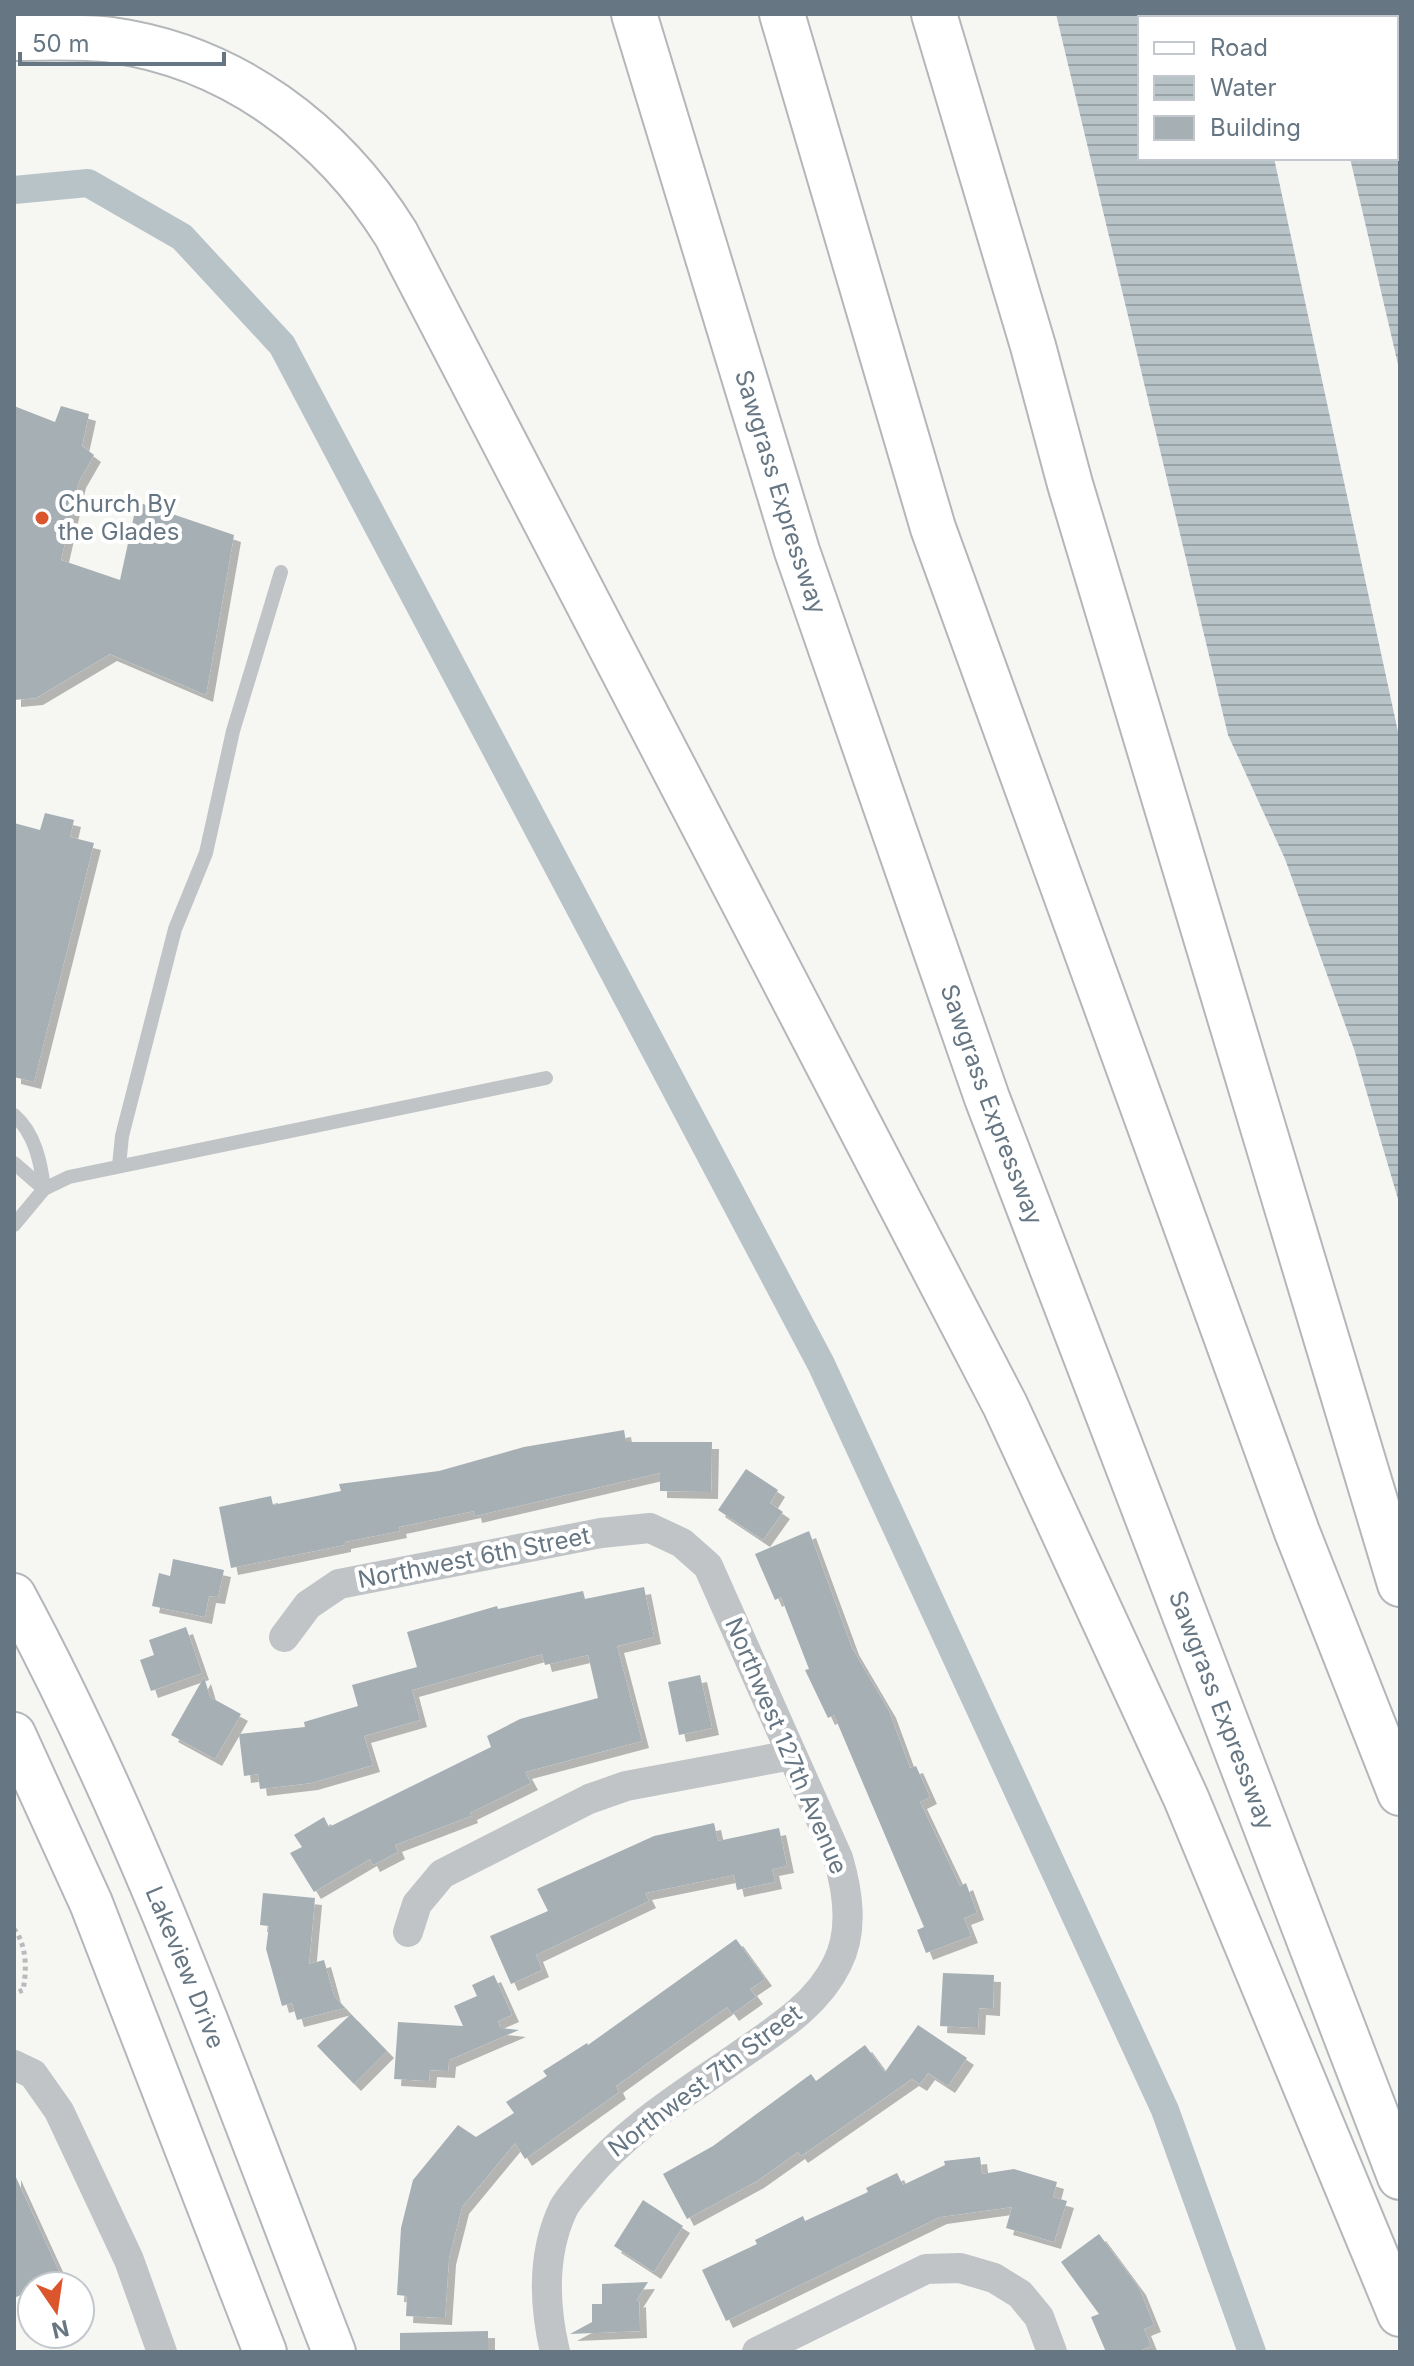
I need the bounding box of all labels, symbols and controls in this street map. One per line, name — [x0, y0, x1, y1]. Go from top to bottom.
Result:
scale bar — [20, 16, 224, 66]
legend — [1138, 16, 1398, 160]
text: 50 m — [32, 29, 90, 58]
text: Road — [1210, 33, 1268, 62]
text: Water — [1210, 73, 1277, 102]
text: Building — [1210, 113, 1301, 142]
street label: Sawgrass Expressway — [729, 367, 833, 618]
place label: Church By the Glades — [58, 489, 179, 546]
marker: Church By the Glades — [33, 509, 51, 527]
street label: Sawgrass Expressway — [935, 980, 1049, 1229]
street label: Northwest 6th Street — [355, 1521, 593, 1594]
street label: Sawgrass Expressway — [1163, 1586, 1281, 1834]
street label: Northwest 127th Avenue — [719, 1613, 854, 1878]
street label: Lakeview Drive — [140, 1882, 231, 2052]
street label: Northwest 7th Street — [602, 1998, 807, 2163]
north arrow — [16, 2270, 96, 2350]
text: N — [49, 2315, 72, 2344]

